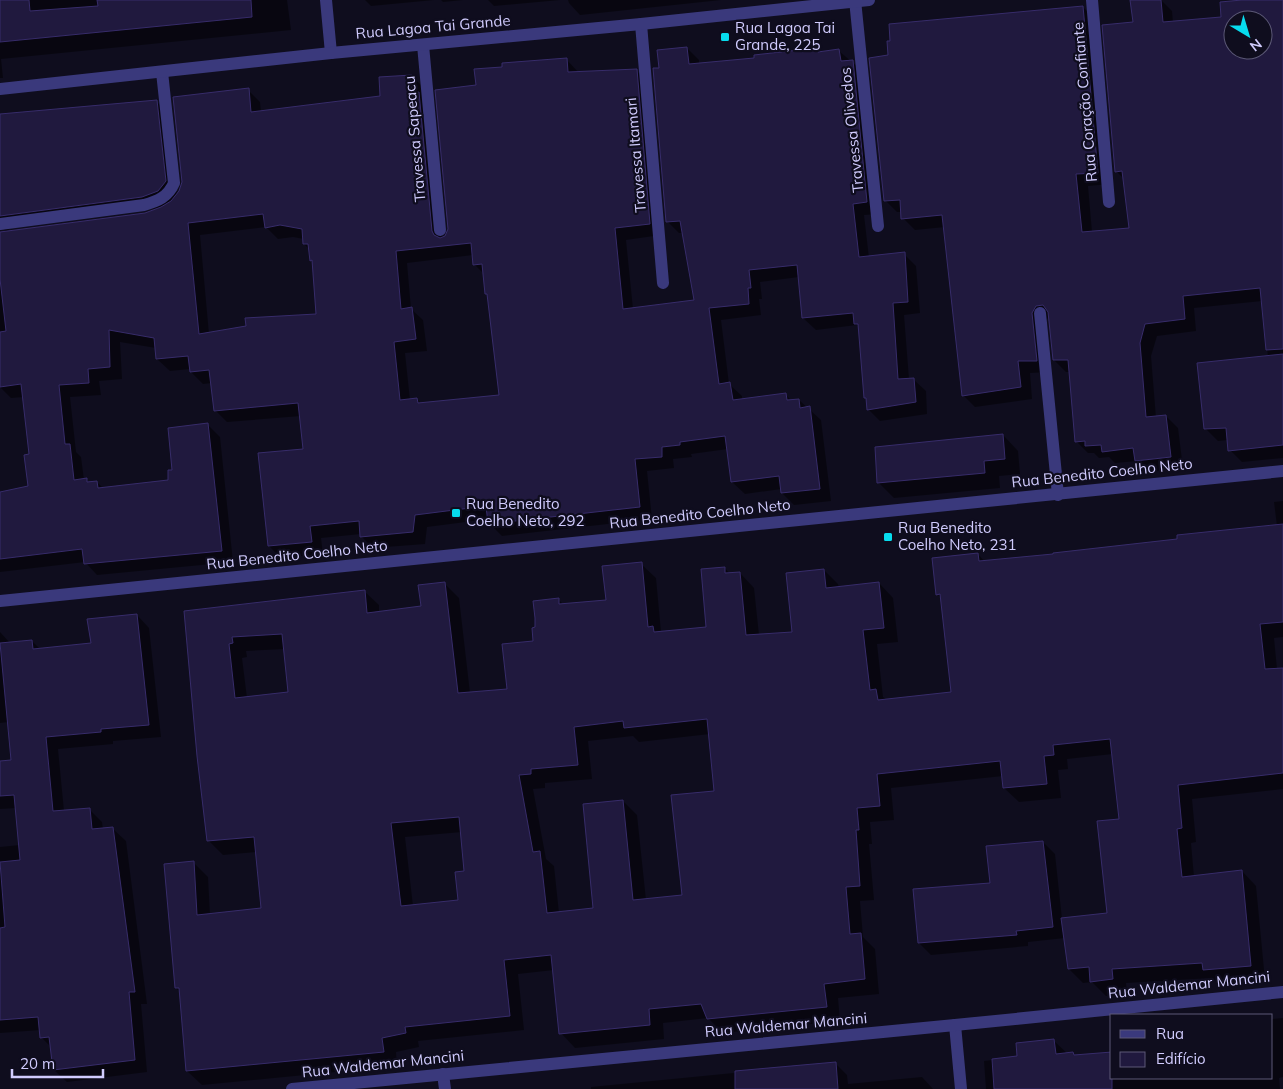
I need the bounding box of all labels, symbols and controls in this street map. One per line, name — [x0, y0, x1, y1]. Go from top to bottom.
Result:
street label: Rua Lagoa Tai Grande — [355, 10, 511, 43]
north arrow — [1223, 10, 1273, 60]
place label: Rua Lagoa Tai Grande, 225 — [735, 18, 835, 54]
street label: Rua Coração Confiante — [1068, 21, 1101, 183]
marker: Rua Lagoa Tai Grande, 225 — [719, 31, 731, 43]
text: N — [1246, 35, 1266, 56]
street label: Travessa Olivedos — [835, 67, 868, 194]
street label: Travessa Sapeacu — [400, 75, 429, 203]
street label: Travessa Itamari — [621, 97, 650, 213]
street label: Rua Benedito Coelho Neto — [1011, 454, 1193, 491]
place label: Rua Benedito Coelho Neto, 292 — [466, 494, 584, 530]
street label: Rua Benedito Coelho Neto — [609, 495, 791, 532]
marker: Rua Benedito Coelho Neto, 292 — [450, 507, 462, 519]
place label: Rua Benedito Coelho Neto, 231 — [898, 518, 1016, 554]
marker: Rua Benedito Coelho Neto, 231 — [882, 531, 894, 543]
street label: Rua Benedito Coelho Neto — [206, 536, 388, 573]
street label: Rua Waldemar Mancini — [1107, 967, 1271, 1002]
street label: Rua Waldemar Mancini — [704, 1008, 868, 1041]
legend — [1110, 1014, 1273, 1079]
text: Rua — [1156, 1024, 1184, 1043]
scale bar — [12, 1046, 104, 1078]
street label: Rua Waldemar Mancini — [301, 1046, 465, 1081]
text: Edifício — [1156, 1049, 1206, 1068]
text: 20 m — [20, 1054, 55, 1073]

